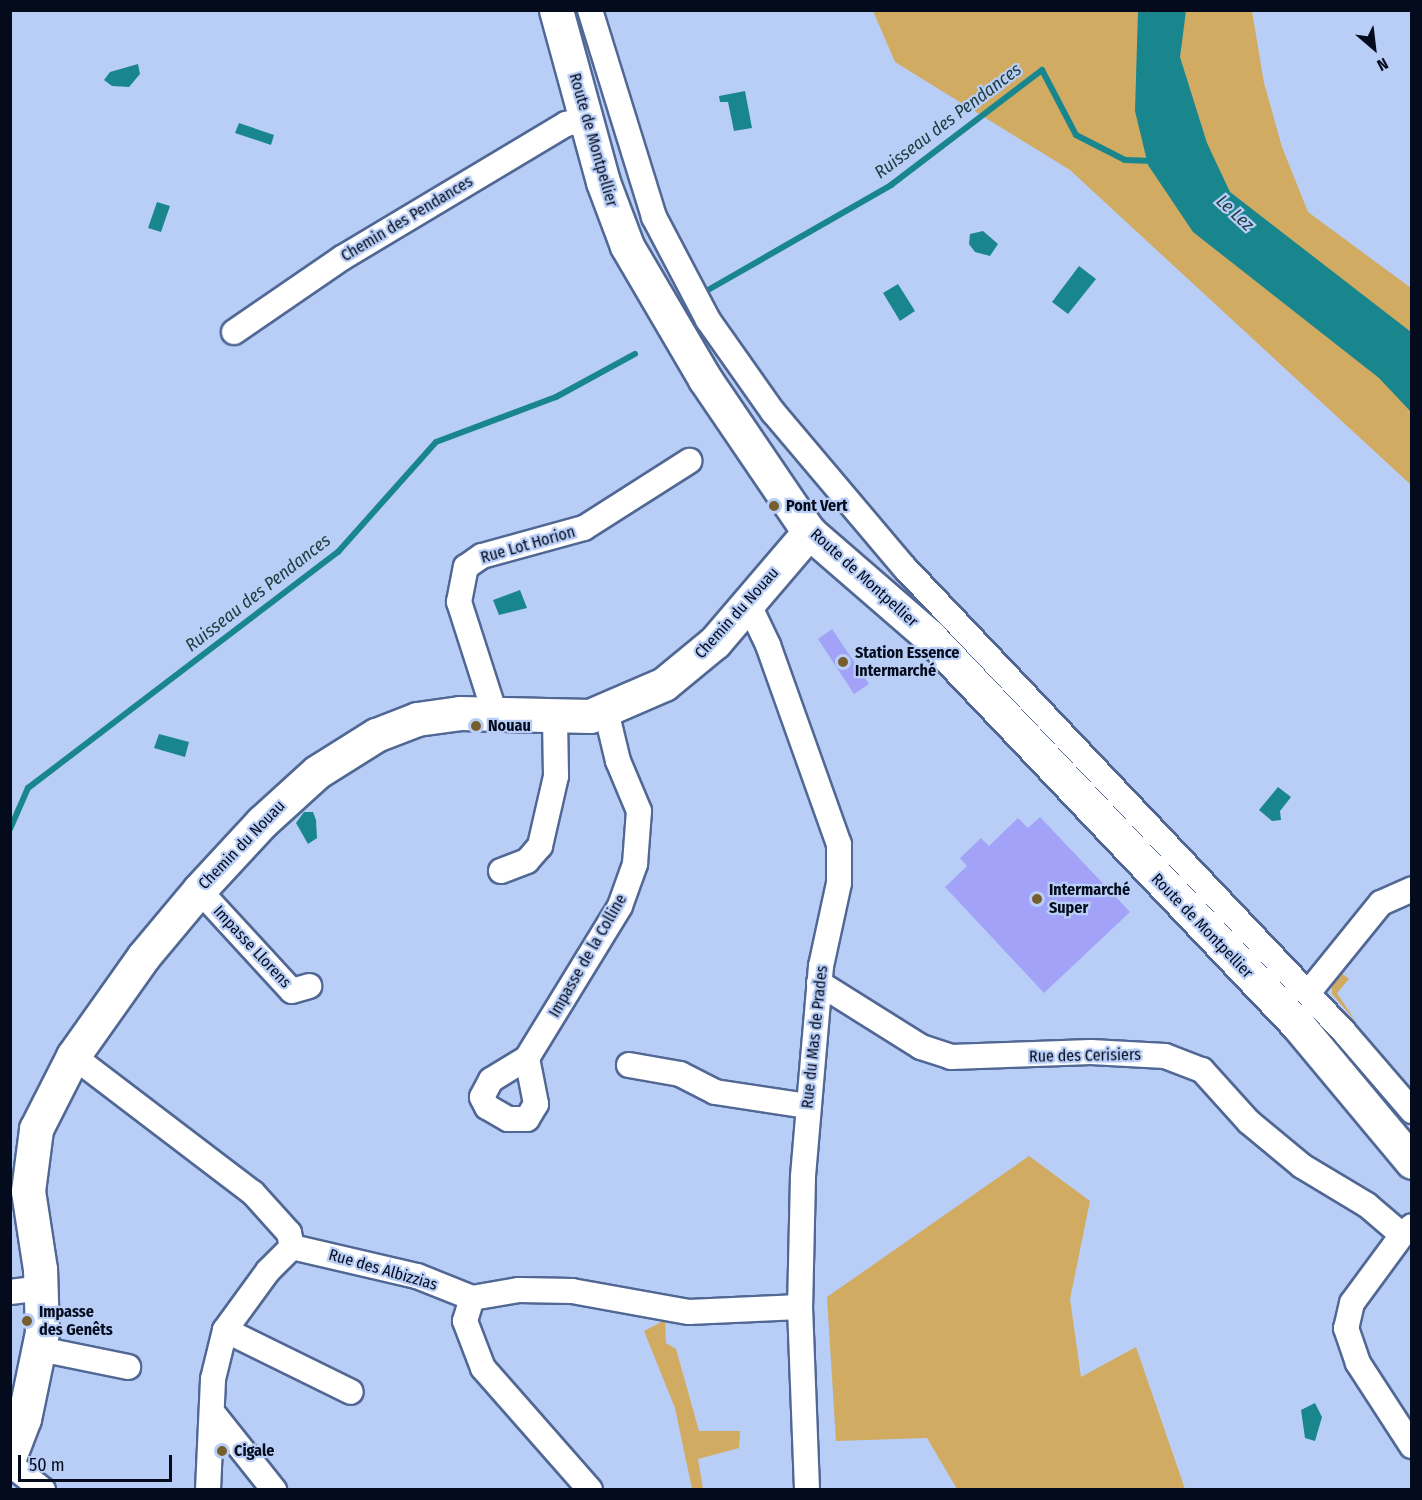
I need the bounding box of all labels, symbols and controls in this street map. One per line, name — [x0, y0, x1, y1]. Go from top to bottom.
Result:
north arrow — [1344, 18, 1404, 78]
text: N — [1374, 54, 1391, 75]
water label: Ruisseau des Pendances — [870, 59, 1026, 183]
street label: Route de Montpellier — [565, 71, 621, 209]
street label: Chemin des Pendances — [338, 172, 476, 266]
water label: Le Lez — [1212, 190, 1258, 236]
place label: Pont Vert — [786, 496, 848, 516]
marker: Pont Vert — [767, 499, 781, 513]
street label: Rue Lot Horion — [479, 522, 577, 568]
street label: Route de Montpellier — [806, 525, 922, 631]
water label: Ruisseau des Pendances — [181, 530, 335, 656]
street label: Chemin du Nouau — [691, 563, 783, 663]
place label: Station Essence Intermarché — [855, 643, 959, 681]
marker: Station Essence Intermarché — [836, 655, 850, 669]
place label: Nouau — [488, 716, 531, 736]
marker: Nouau — [469, 719, 483, 733]
street label: Chemin du Nouau — [195, 797, 289, 893]
street label: Route de Montpellier — [1147, 870, 1257, 982]
place label: Intermarché Super — [1049, 880, 1130, 918]
street label: Impasse de la Colline — [545, 891, 631, 1021]
marker: Intermarché Super — [1030, 892, 1044, 906]
street label: Impasse Llorens — [209, 902, 295, 992]
street label: Rue du Mas de Prades — [798, 965, 832, 1109]
street label: Rue des Cerisiers — [1029, 1045, 1141, 1067]
street label: Rue des Albizzias — [326, 1245, 440, 1295]
place label: Impasse des Genêts — [39, 1302, 113, 1340]
marker: Impasse des Genêts — [20, 1314, 34, 1328]
place label: Cigale — [234, 1441, 274, 1461]
scale bar — [21, 1443, 176, 1481]
marker: Cigale — [215, 1444, 229, 1458]
text: 50 m — [29, 1454, 65, 1476]

